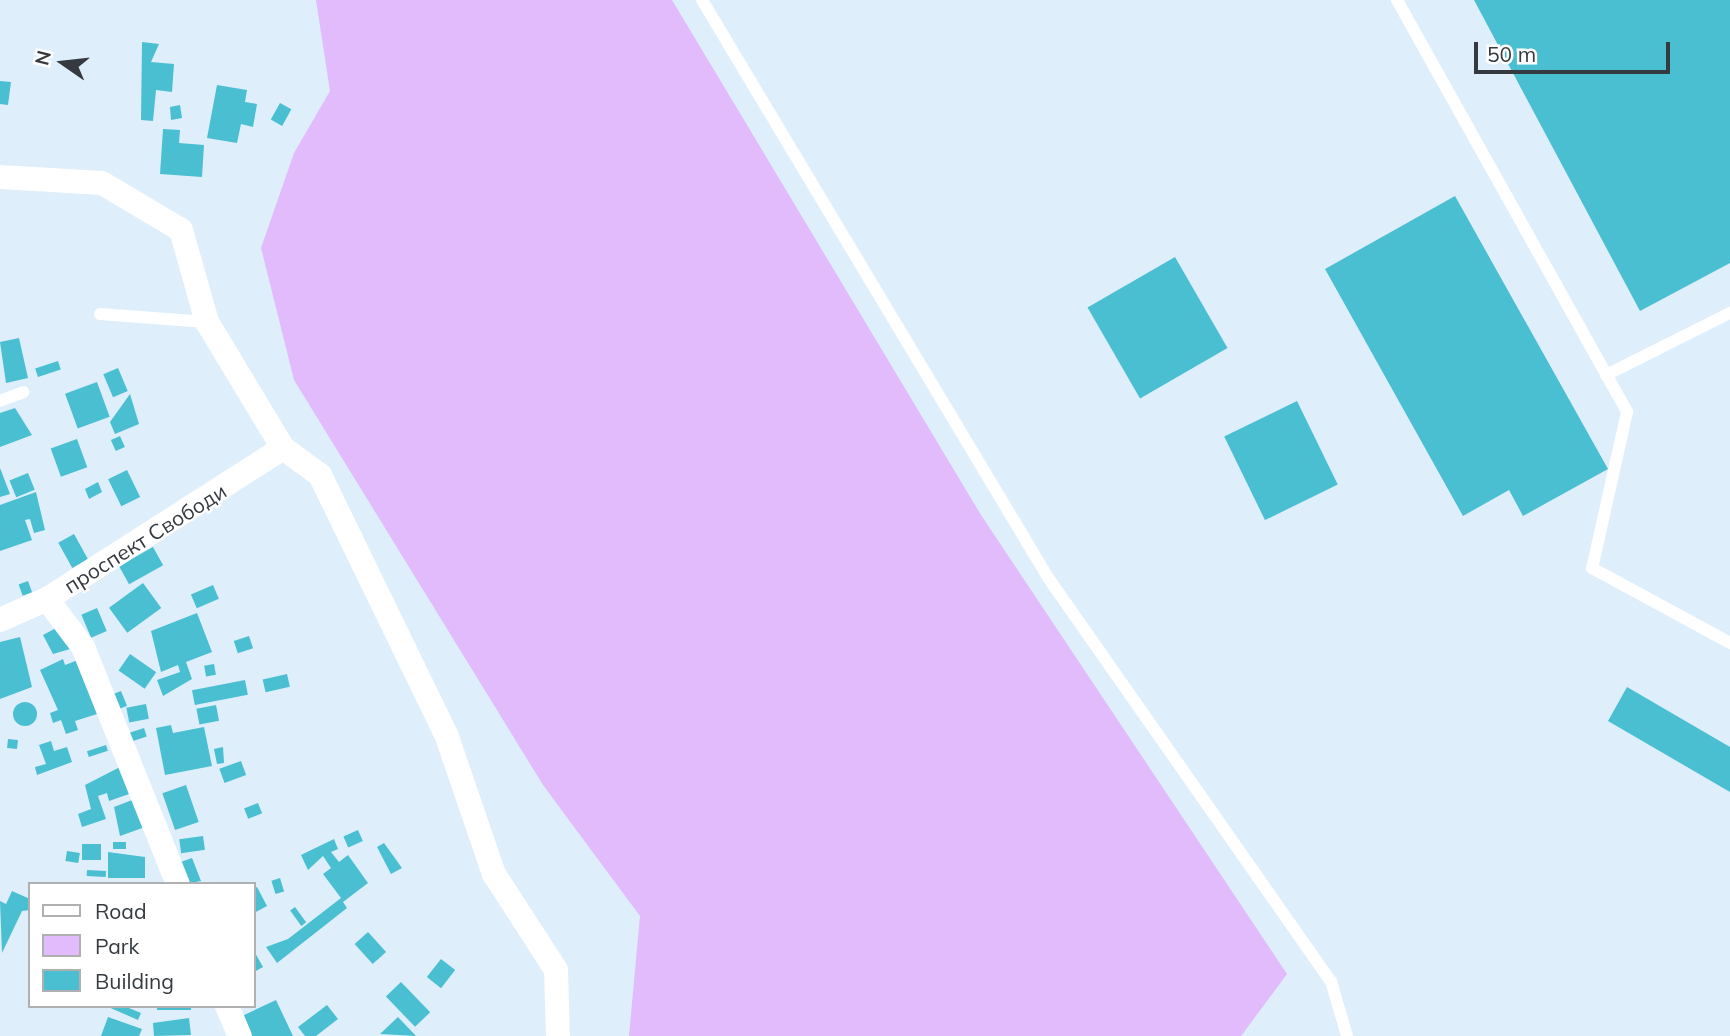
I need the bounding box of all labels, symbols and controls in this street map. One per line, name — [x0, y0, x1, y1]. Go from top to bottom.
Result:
north arrow — [28, 28, 98, 98]
scale bar — [1478, 28, 1674, 72]
text: 50 m — [1487, 41, 1536, 67]
text: N — [29, 48, 56, 68]
street label: проспект Свободи — [59, 478, 231, 598]
legend — [28, 882, 256, 1008]
text: Road — [95, 898, 146, 924]
text: Park — [95, 933, 139, 959]
text: Building — [95, 968, 174, 994]

